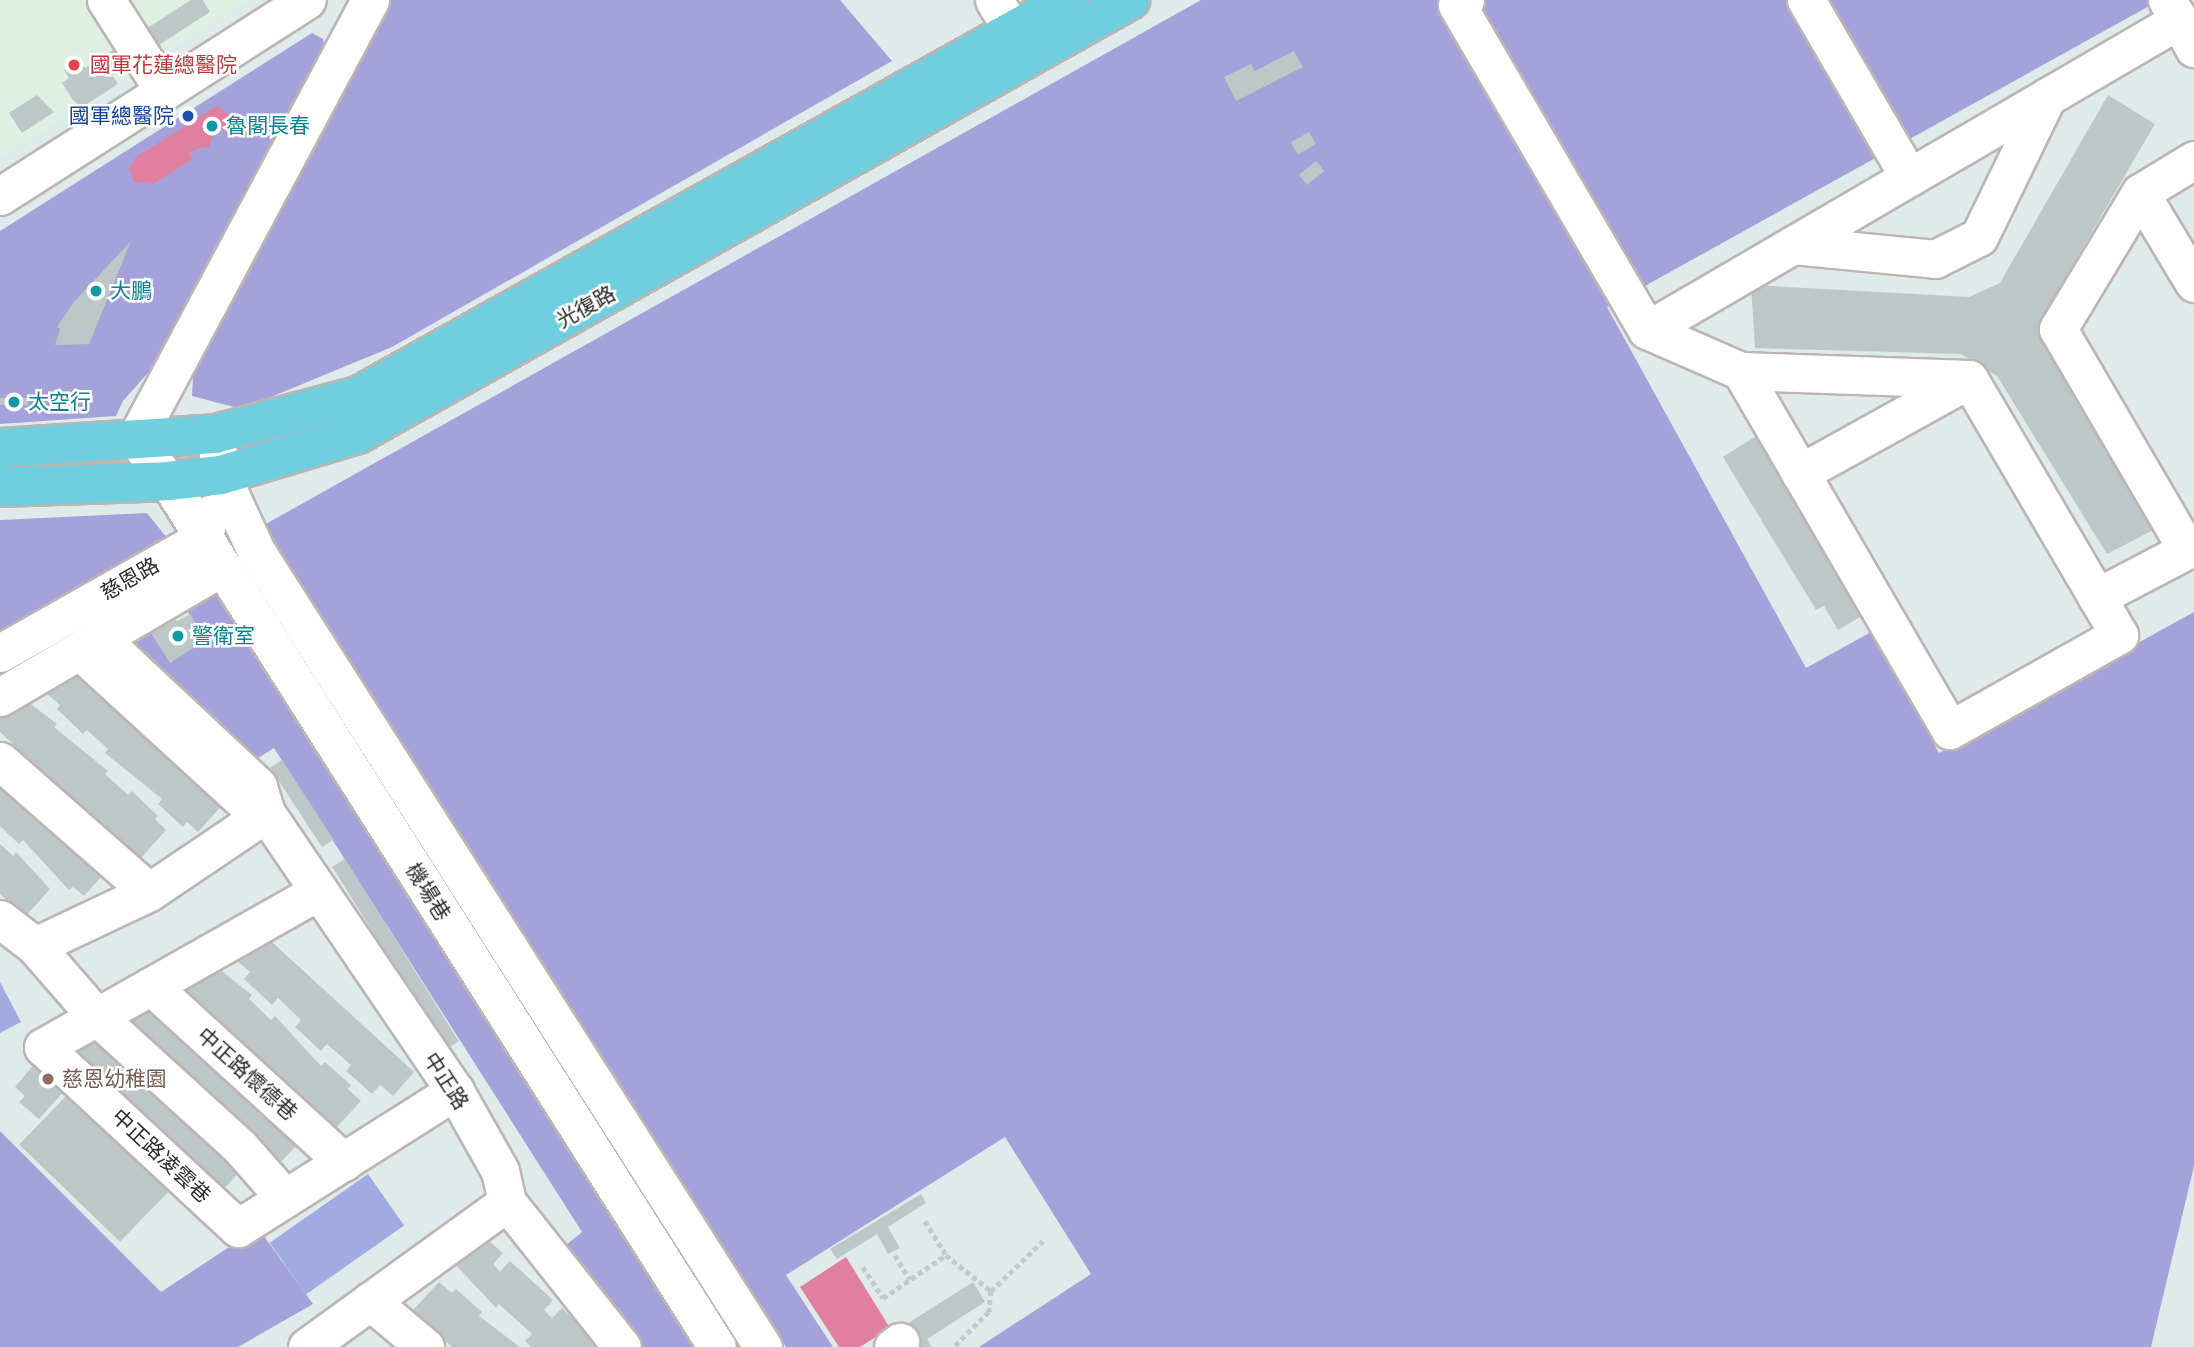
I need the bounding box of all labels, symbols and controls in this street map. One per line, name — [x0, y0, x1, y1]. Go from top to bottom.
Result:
place label: 國軍花蓮總醫院 — [90, 52, 237, 78]
marker: 國軍花蓮總醫院 — [64, 55, 84, 75]
place label: 國軍總醫院 — [69, 103, 174, 129]
marker: 國軍總醫院 — [180, 108, 196, 124]
place label: 魯閣長春 — [226, 113, 310, 139]
marker: 魯閣長春 — [204, 118, 220, 134]
place label: 大鵬 — [110, 278, 152, 304]
street label: 光復路 — [552, 281, 620, 333]
marker: 大鵬 — [88, 283, 104, 299]
place label: 太空行 — [28, 389, 91, 415]
marker: 太空行 — [6, 394, 22, 410]
street label: 慈恩路 — [96, 552, 164, 606]
place label: 警衛室 — [192, 623, 255, 649]
marker: 警衛室 — [170, 628, 186, 644]
street label: 機場巷 — [401, 859, 455, 925]
street label: 中正路懷德巷 — [192, 1022, 302, 1126]
street label: 中正路 — [418, 1048, 474, 1114]
place label: 慈恩幼稚園 — [62, 1066, 167, 1092]
marker: 慈恩幼稚園 — [40, 1071, 56, 1087]
street label: 中正路凌雲巷 — [106, 1104, 216, 1208]

